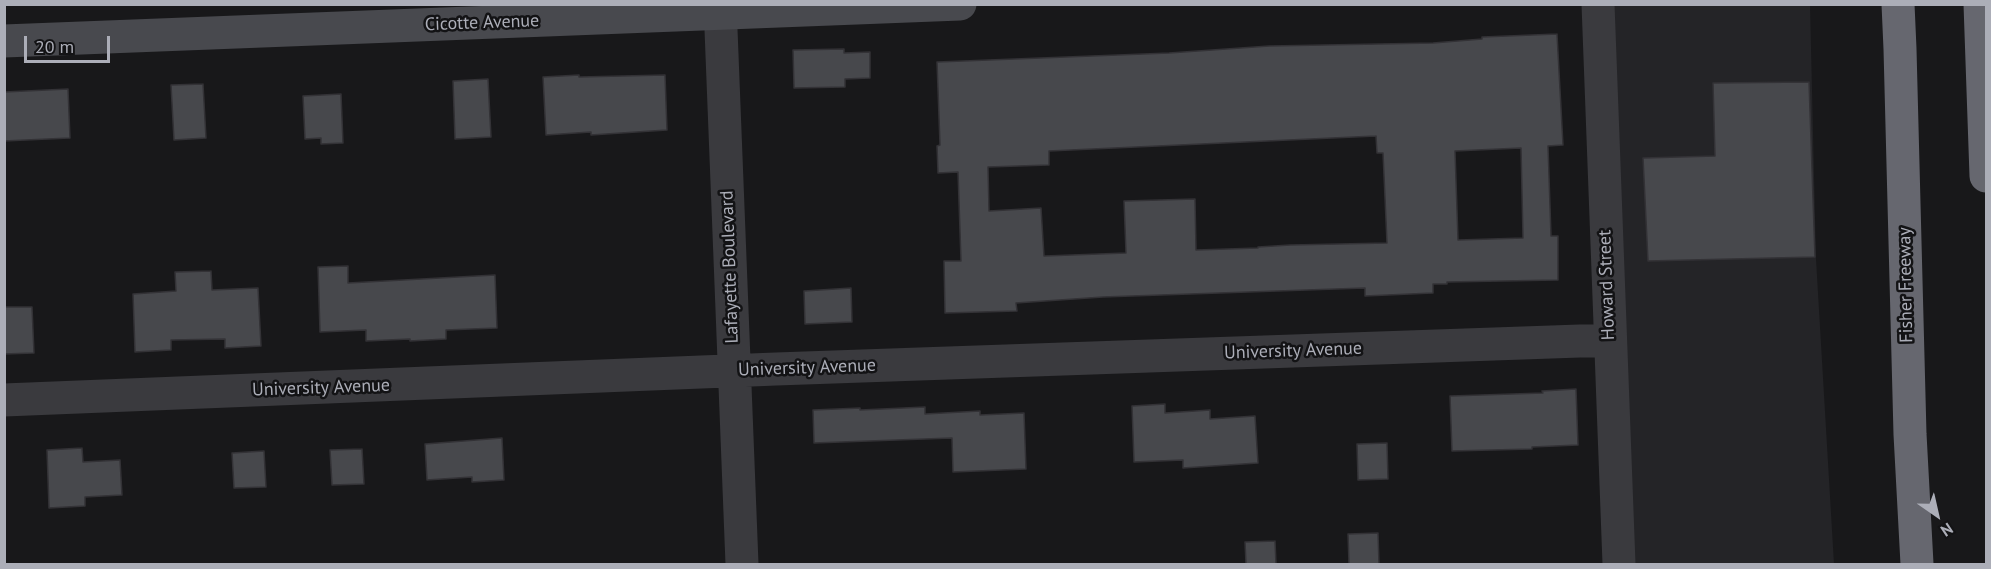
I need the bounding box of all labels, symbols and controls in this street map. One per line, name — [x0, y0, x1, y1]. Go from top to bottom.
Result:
street label: Cicotte Avenue — [424, 10, 540, 36]
scale bar — [27, 24, 112, 62]
text: 20 m — [35, 35, 74, 58]
street label: Lafayette Boulevard — [717, 190, 743, 344]
street label: Fisher Freeway — [1894, 227, 1918, 343]
street label: Howard Street — [1594, 230, 1620, 340]
street label: University Avenue — [1224, 338, 1362, 364]
street label: University Avenue — [738, 355, 876, 381]
street label: University Avenue — [252, 375, 390, 401]
north arrow — [1907, 485, 1967, 545]
text: N — [1937, 519, 1957, 541]

